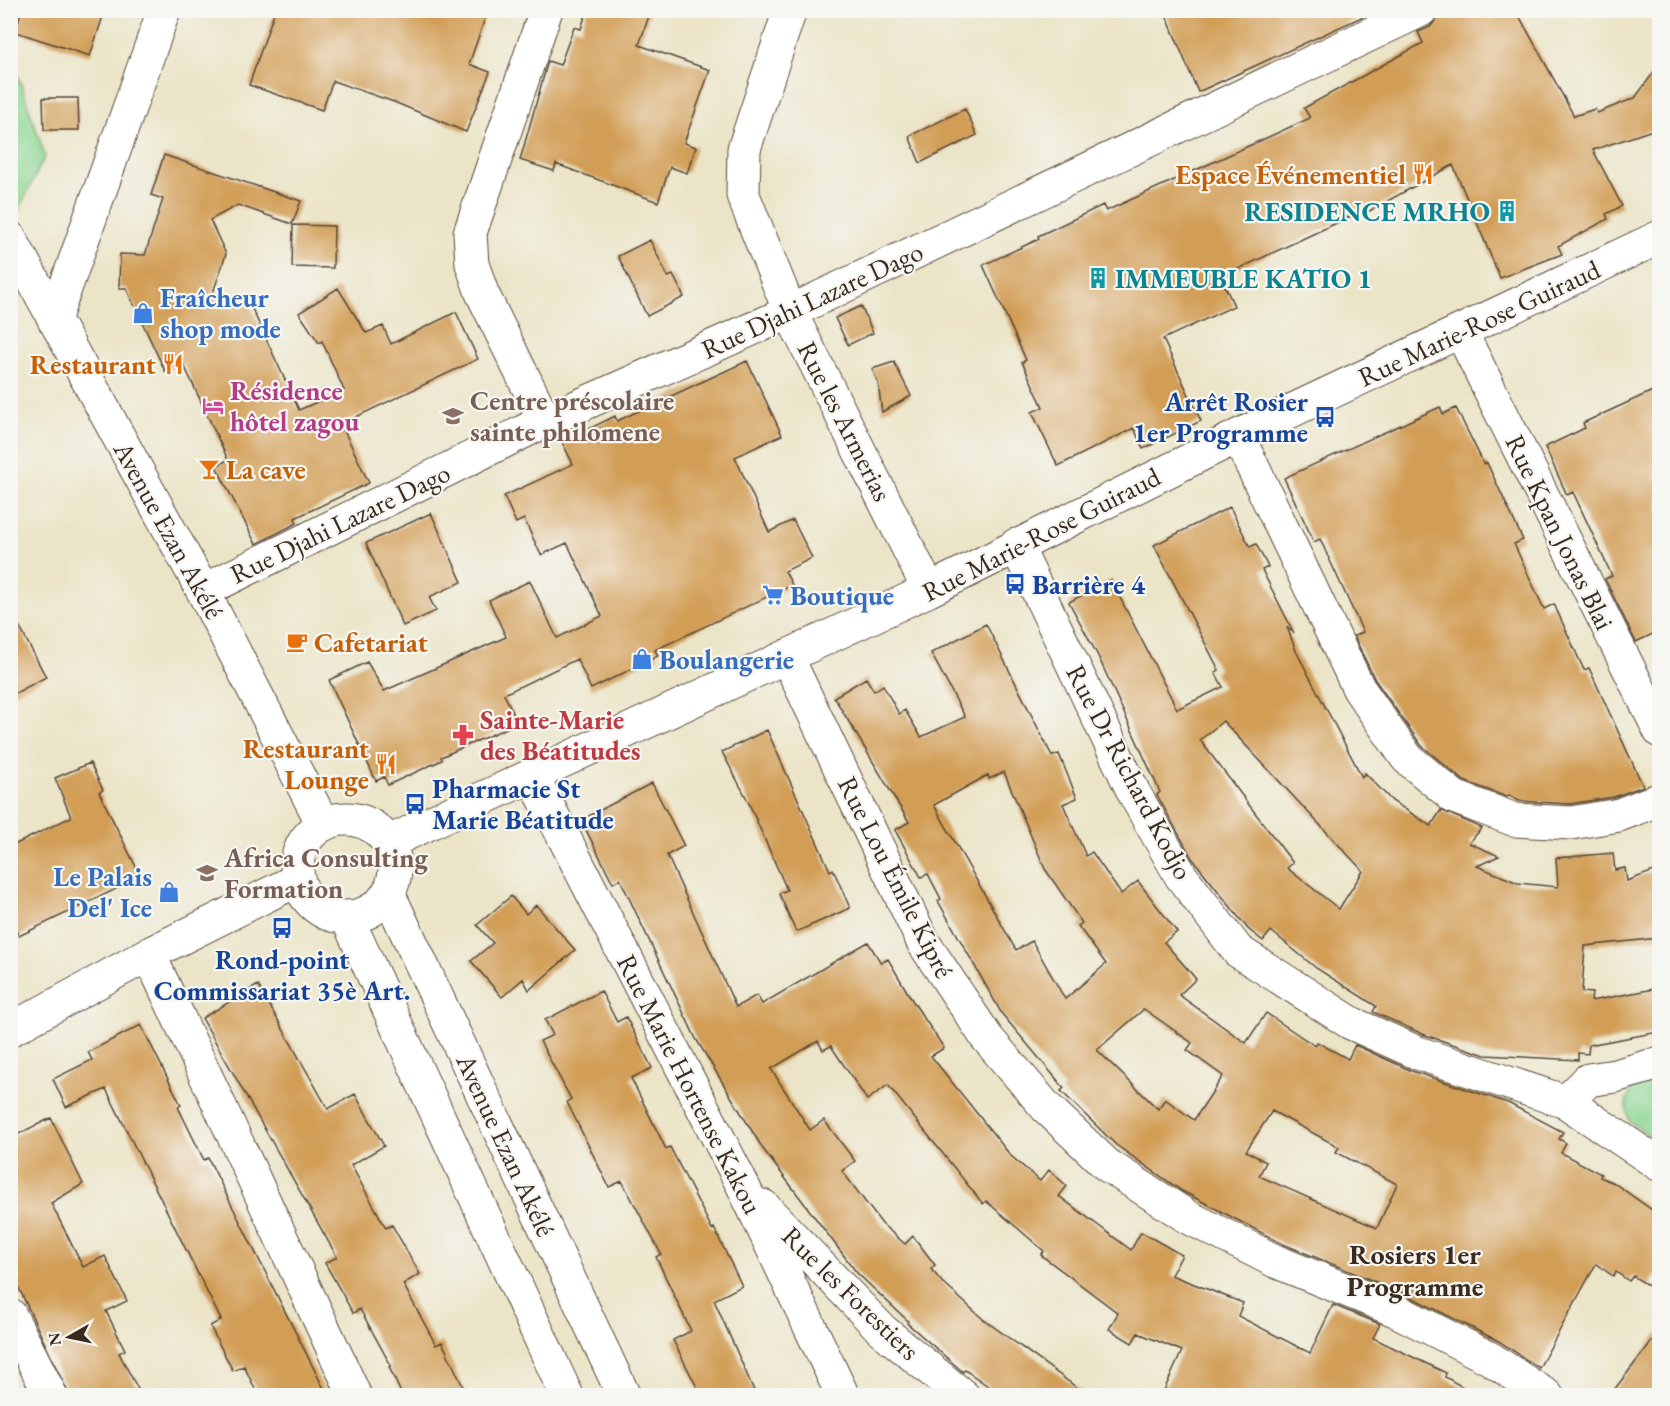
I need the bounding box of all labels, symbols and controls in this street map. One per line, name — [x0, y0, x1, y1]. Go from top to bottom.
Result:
place label: Espace Événementiel — [1175, 157, 1406, 192]
restaurant icon: Espace Événementiel — [1411, 162, 1435, 186]
place label: RESIDENCE MRHO — [1244, 194, 1490, 229]
building icon: RESIDENCE MRHO — [1495, 199, 1519, 223]
street label: Rue Djahi Lazare Dago — [696, 233, 928, 367]
street label: Rue Marie-Rose Guiraud — [1352, 251, 1606, 394]
place label: IMMEUBLE KATIO 1 — [1115, 261, 1372, 296]
building icon: IMMEUBLE KATIO 1 — [1086, 266, 1110, 290]
place label: Fraîcheur shop mode — [160, 280, 281, 346]
shop icon: Fraîcheur shop mode — [131, 301, 155, 325]
street label: Rue les Armerias — [790, 335, 900, 507]
place label: Restaurant — [30, 347, 156, 382]
restaurant icon: Restaurant — [161, 352, 185, 376]
place label: Résidence hôtel zagou — [230, 373, 359, 439]
place label: Centre préscolaire sainte philomene — [470, 383, 674, 449]
place label: Arrêt Rosier 1er Programme — [1133, 384, 1309, 450]
hotel icon: Résidence hôtel zagou — [201, 394, 225, 418]
school or university icon: Centre préscolaire sainte philomene — [441, 404, 465, 428]
bus stop icon: Arrêt Rosier 1er Programme — [1313, 405, 1337, 429]
street label: Rue Kpan Jonas Blai — [1498, 429, 1623, 636]
street label: Avenue Ezan Akélé — [105, 434, 232, 625]
place label: La cave — [226, 452, 306, 487]
street label: Rue Djahi Lazare Dago — [224, 455, 456, 591]
bar icon: La cave — [197, 457, 221, 481]
street label: Rue Marie-Rose Guiraud — [916, 459, 1166, 609]
place label: Barrière 4 — [1032, 567, 1146, 602]
bus stop icon: Barrière 4 — [1003, 572, 1027, 596]
place label: Boutique — [790, 578, 894, 613]
supermarket icon: Boutique — [761, 583, 785, 607]
place label: Cafetariat — [314, 625, 428, 660]
cafe icon: Cafetariat — [285, 630, 309, 654]
place label: Boulangerie — [659, 642, 794, 677]
shop icon: Boulangerie — [630, 647, 654, 671]
street label: Rue Dr Richard Kodjo — [1059, 658, 1201, 886]
place label: Sainte-Marie des Béatitudes — [480, 702, 640, 768]
pharmacy icon: Sainte-Marie des Béatitudes — [451, 723, 475, 747]
place label: Restaurant Lounge — [243, 731, 369, 797]
restaurant icon: Restaurant Lounge — [374, 752, 398, 776]
street label: Rue Lou Émile Kipré — [830, 770, 962, 984]
place label: Pharmacie St Marie Béatitude — [432, 771, 614, 837]
bus stop icon: Pharmacie St Marie Béatitude — [403, 792, 427, 816]
place label: Africa Consulting Formation — [223, 840, 428, 906]
place label: Le Palais Del' Ice — [53, 859, 152, 925]
school or university icon: Africa Consulting Formation — [195, 861, 219, 885]
shop icon: Le Palais Del' Ice — [157, 880, 181, 904]
bus stop icon: Rond-point Commissariat 35è Art. — [270, 916, 294, 940]
place label: Rond-point Commissariat 35è Art. — [154, 942, 410, 1008]
street label: Rue Marie Hortense Kakou — [609, 948, 771, 1220]
street label: Avenue Ezan Akélé — [448, 1047, 564, 1242]
street label: Rue les Forestiers — [775, 1218, 927, 1368]
district label: Rosiers 1er Programme — [1346, 1236, 1484, 1304]
north arrow — [39, 1307, 99, 1367]
text: N — [43, 1331, 66, 1347]

